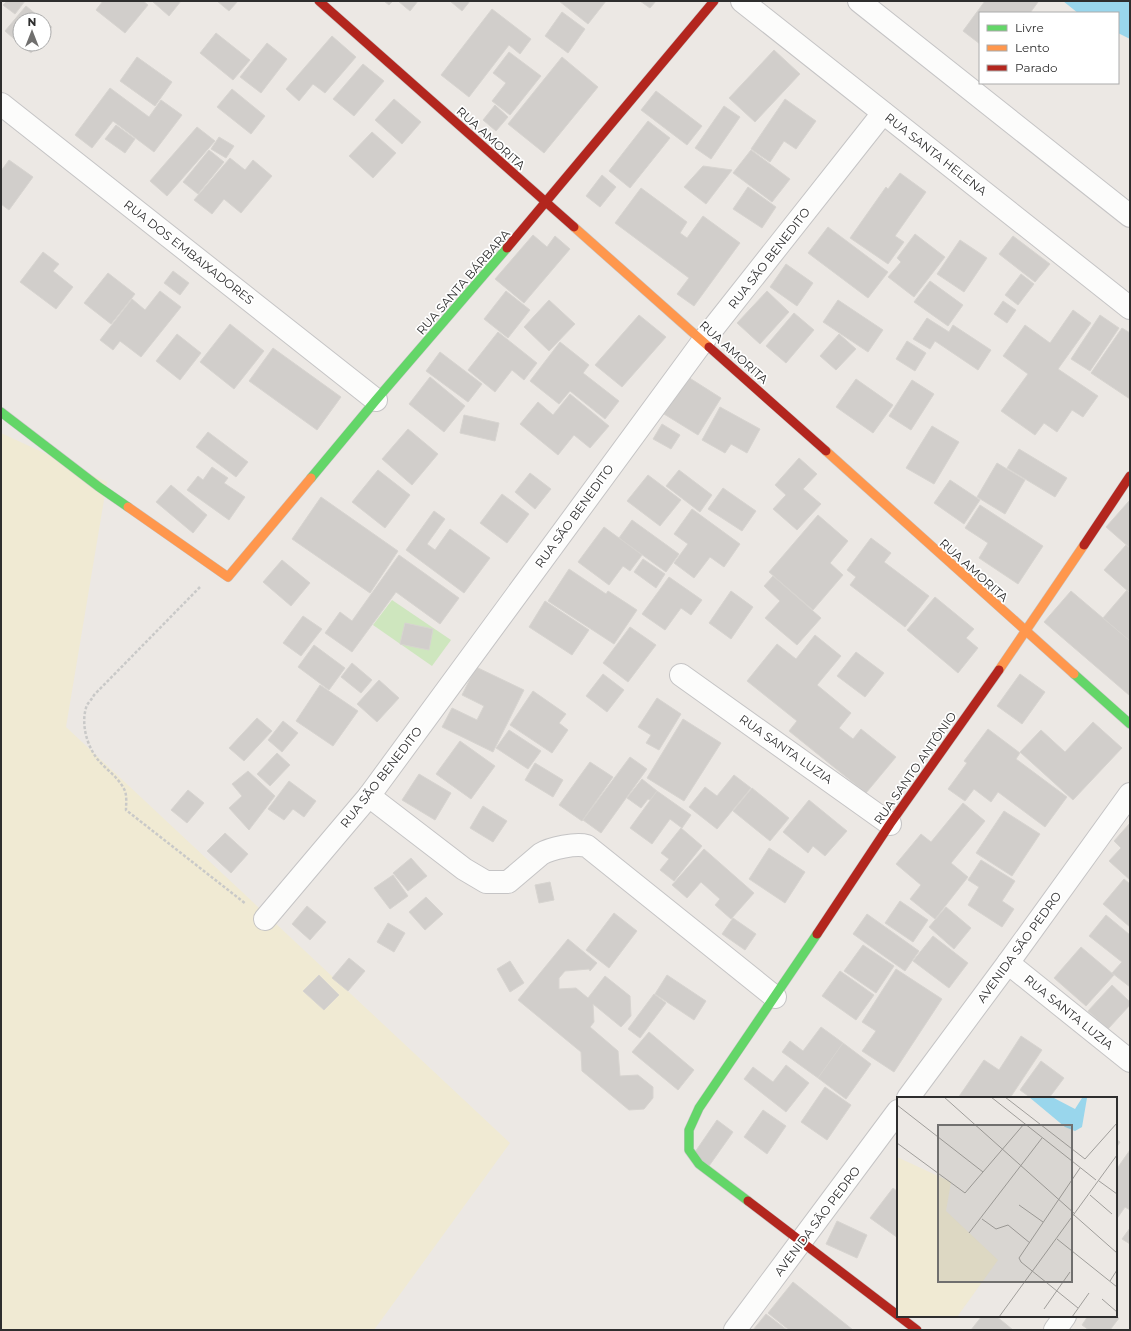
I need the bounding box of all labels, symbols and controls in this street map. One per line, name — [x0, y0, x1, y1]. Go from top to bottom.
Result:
north arrow — [12, 12, 52, 52]
legend — [979, 12, 1119, 84]
text: N — [28, 15, 36, 29]
text: Livre — [1015, 20, 1044, 35]
text: Lento — [1015, 40, 1050, 55]
text: Parado — [1015, 60, 1058, 75]
street label: RUA AMORITA — [454, 103, 529, 173]
street label: RUA SANTA HELENA — [882, 110, 990, 199]
street label: RUA DOS EMBAIXADORES — [121, 197, 257, 307]
street label: RUA SÃO BENEDITO — [725, 205, 813, 311]
street label: RUA SANTA BÁRBARA — [413, 226, 513, 338]
street label: RUA AMORITA — [697, 317, 772, 387]
street label: RUA SÃO BENEDITO — [531, 461, 617, 571]
street label: RUA AMORITA — [937, 535, 1012, 605]
street label: RUA SANTO ANTÔNIO — [870, 709, 960, 827]
street label: RUA SANTA LUZIA — [737, 711, 836, 787]
street label: RUA SÃO BENEDITO — [337, 724, 425, 830]
street label: AVENIDA SÃO PEDRO — [974, 889, 1064, 1005]
street label: RUA SANTA LUZIA — [1021, 972, 1117, 1053]
inset map — [897, 1097, 1117, 1317]
street label: AVENIDA SÃO PEDRO — [771, 1163, 863, 1279]

